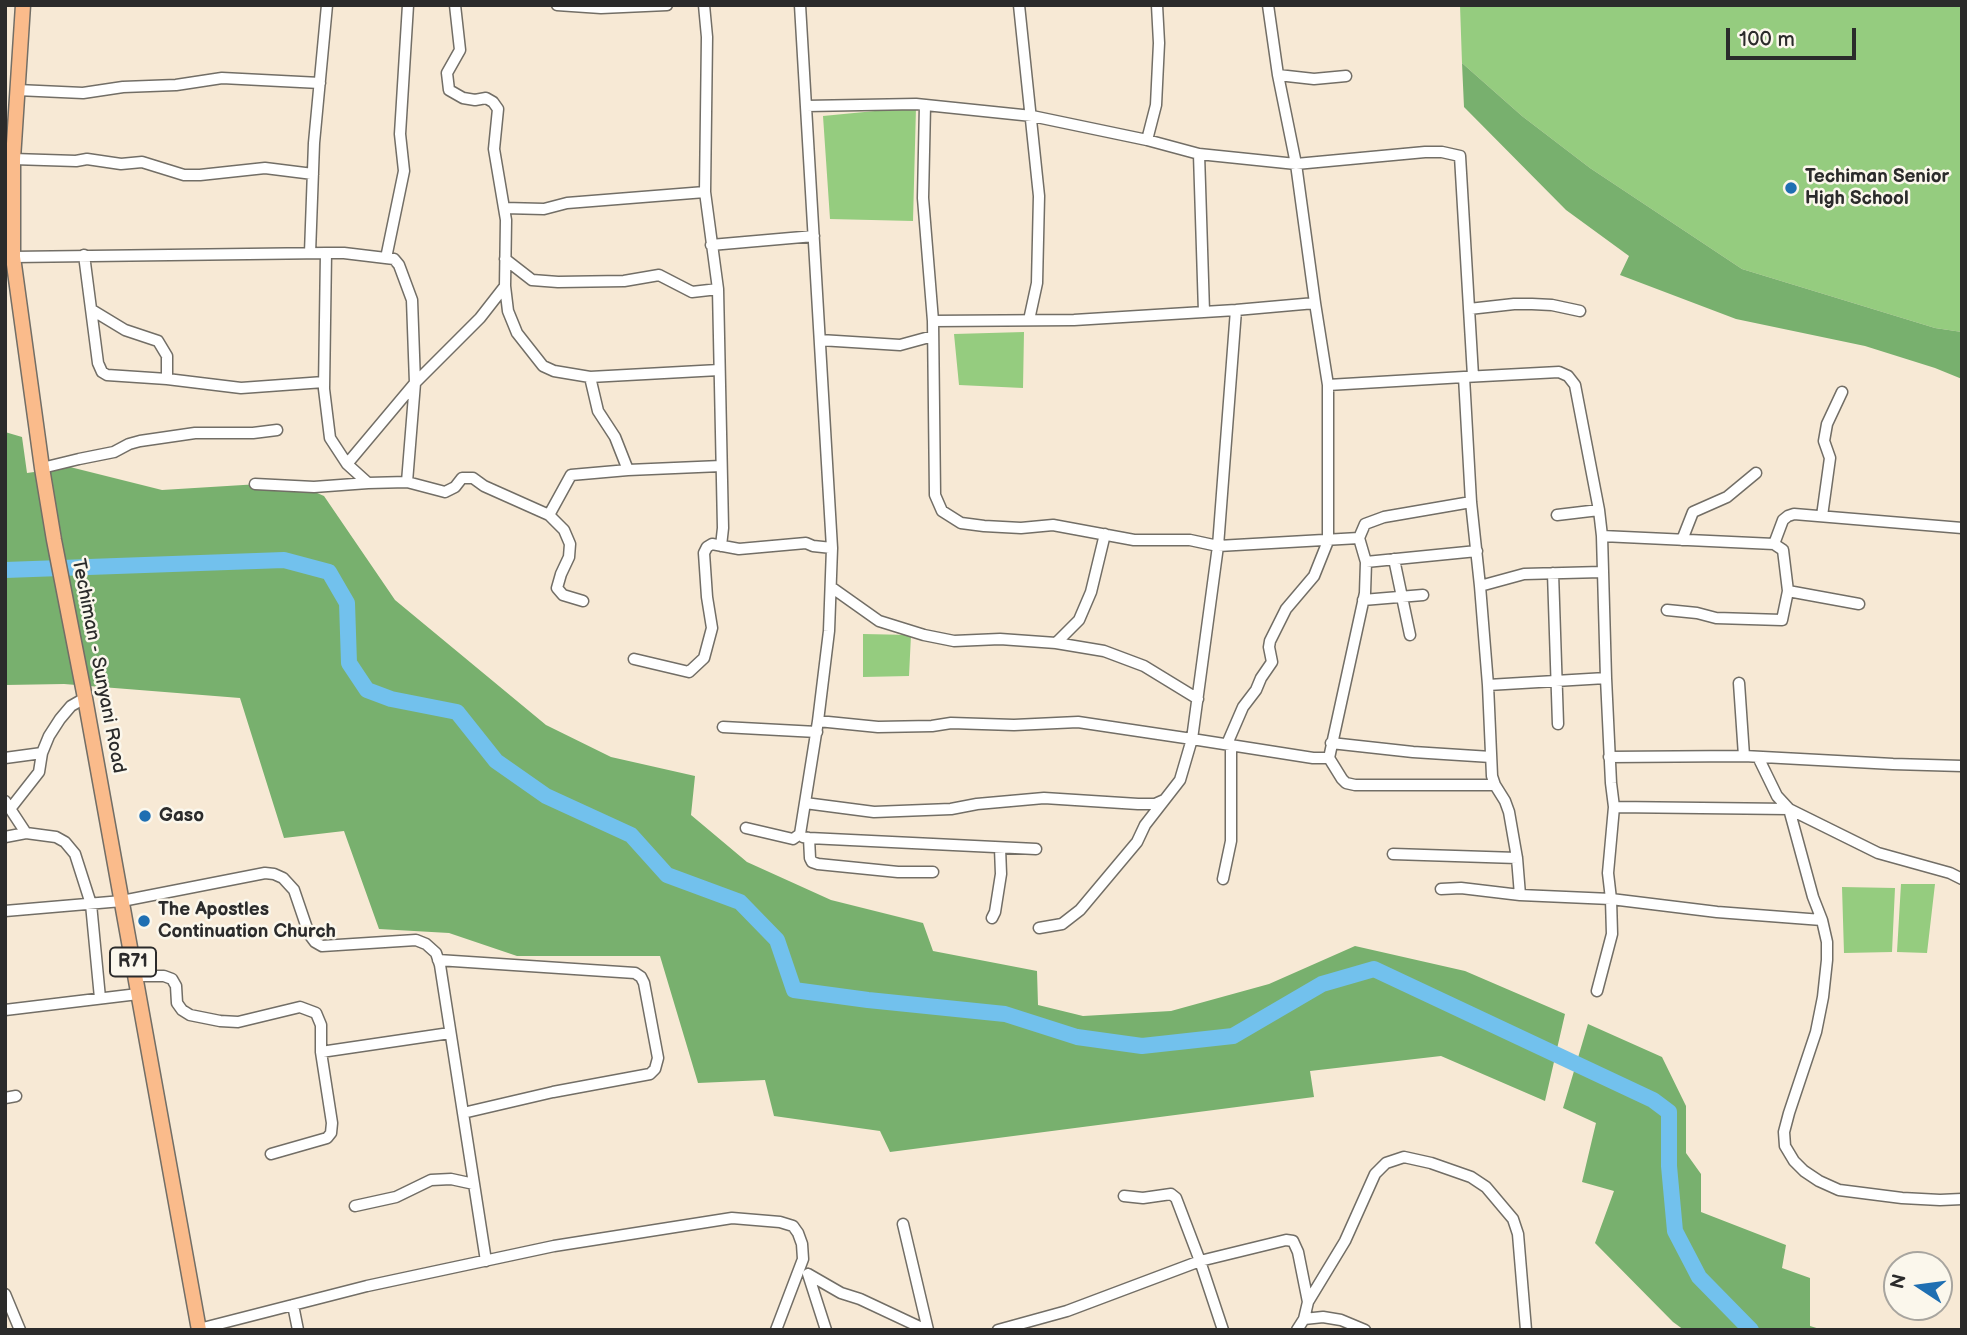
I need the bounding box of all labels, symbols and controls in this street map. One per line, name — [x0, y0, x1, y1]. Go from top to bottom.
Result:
scale bar — [1729, 14, 1858, 58]
text: 100 m — [1739, 27, 1795, 52]
place label: Techiman Senior High School — [1805, 166, 1949, 210]
marker: Techiman Senior High School — [1783, 180, 1799, 196]
street label: Techiman - Sunyani Road — [66, 557, 130, 775]
place label: Gaso — [159, 805, 204, 827]
marker: Gaso — [137, 808, 153, 824]
place label: The Apostles Continuation Church — [158, 899, 336, 943]
marker: The Apostles Continuation Church — [136, 913, 152, 929]
road number: R71 — [110, 947, 156, 976]
north arrow — [1883, 1251, 1953, 1321]
text: N — [1886, 1272, 1912, 1291]

